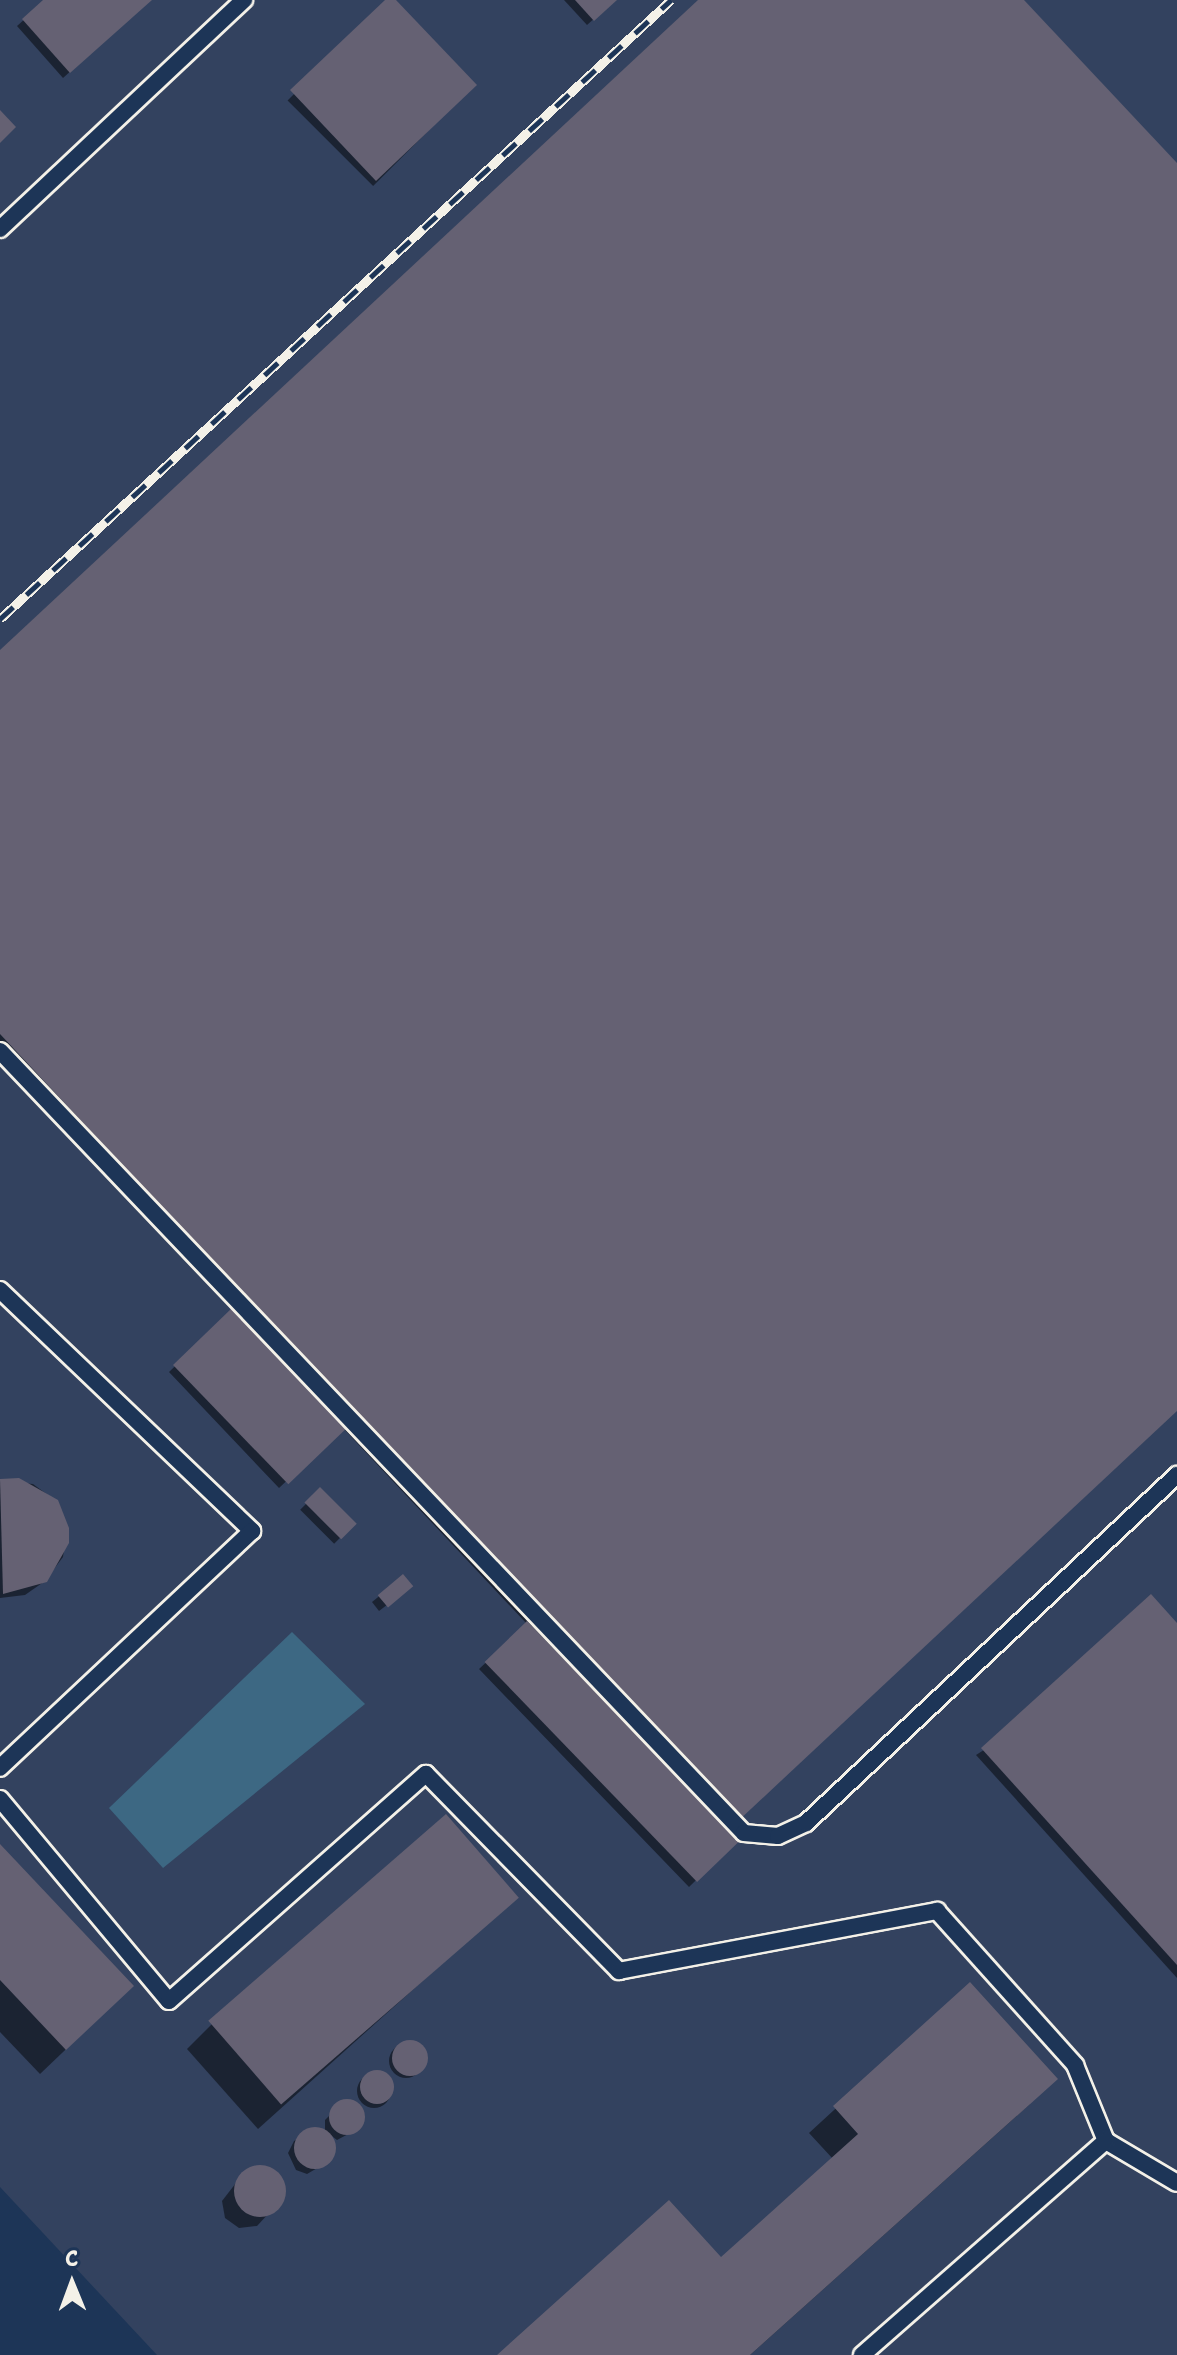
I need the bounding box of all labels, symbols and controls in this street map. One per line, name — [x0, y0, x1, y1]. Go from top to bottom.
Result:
north arrow — [32, 2243, 112, 2323]
text: С — [65, 2244, 79, 2273]

